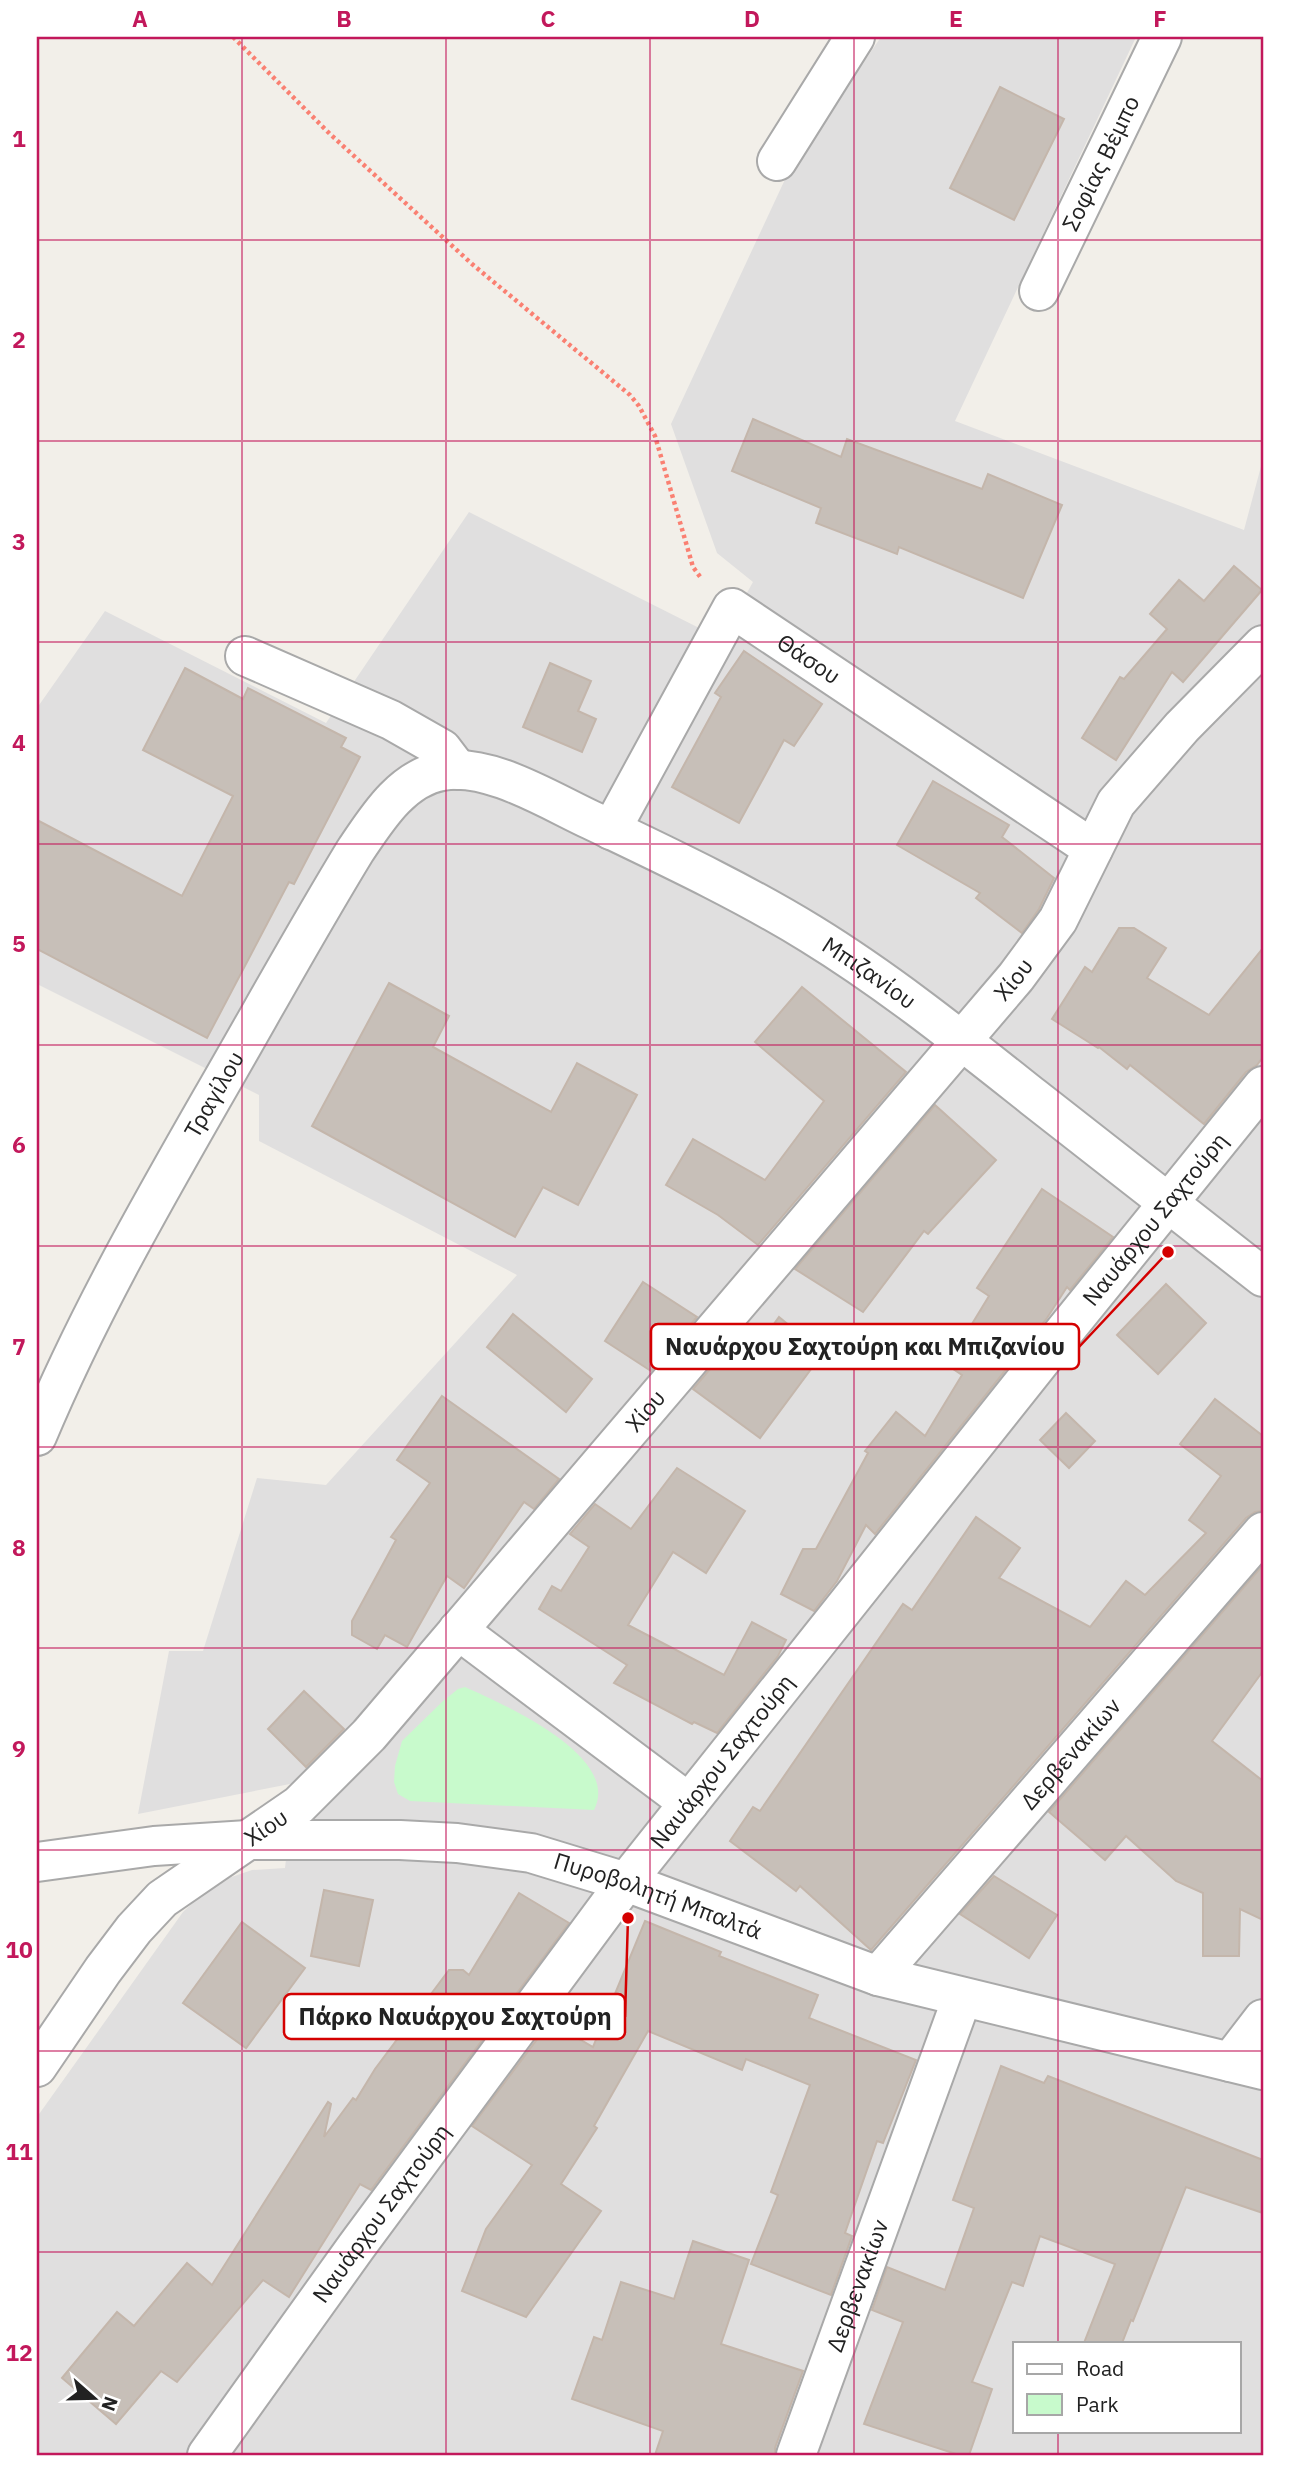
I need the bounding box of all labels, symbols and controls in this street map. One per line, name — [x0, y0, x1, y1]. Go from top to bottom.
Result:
text: A — [132, 3, 148, 33]
text: B — [336, 3, 352, 33]
text: C — [541, 3, 556, 33]
text: D — [744, 3, 760, 33]
text: E — [949, 3, 963, 33]
text: F — [1153, 3, 1167, 33]
street label: Σοφίας Βέμπο — [1055, 90, 1145, 235]
text: 1 — [12, 123, 26, 153]
text: 2 — [12, 324, 26, 354]
text: 3 — [12, 526, 26, 556]
street label: Θάσου — [772, 626, 847, 690]
text: 4 — [12, 727, 26, 757]
text: 5 — [12, 928, 26, 958]
street label: Μπιζανίου — [817, 929, 923, 1015]
street label: Χίου — [986, 952, 1039, 1006]
street label: Τραγίλου — [177, 1045, 250, 1143]
street label: Ναυάρχου Σαχτούρη — [1075, 1126, 1234, 1312]
text: 6 — [12, 1129, 26, 1159]
callout: Ναυάρχου Σαχτούρη και Μπιζανίου — [651, 1324, 1079, 1369]
text: Ναυάρχου Σαχτούρη και Μπιζανίου — [665, 1330, 1065, 1362]
text: 7 — [12, 1331, 26, 1361]
street label: Χίου — [618, 1383, 671, 1438]
text: 8 — [12, 1532, 26, 1562]
street label: Ναυάρχου Σαχτούρη — [642, 1667, 800, 1854]
street label: Δερβενακίων — [1013, 1691, 1127, 1816]
text: 9 — [12, 1733, 26, 1763]
street label: Χίου — [238, 1801, 293, 1852]
street label: Πυροβολητή Μπαλτά — [550, 1845, 766, 1945]
text: 10 — [5, 1934, 33, 1964]
callout: Πάρκο Ναυάρχου Σαχτούρη — [284, 1994, 625, 2039]
text: Πάρκο Ναυάρχου Σαχτούρη — [298, 2000, 612, 2032]
street label: Ναυάρχου Σαχτούρη — [305, 2117, 456, 2308]
text: 11 — [5, 2136, 33, 2166]
street label: Δερβενακίων — [819, 2215, 894, 2356]
text: 12 — [5, 2337, 33, 2367]
legend — [1013, 2342, 1240, 2432]
text: Road — [1076, 2354, 1124, 2382]
north arrow — [60, 2362, 130, 2432]
text: Park — [1076, 2390, 1119, 2418]
text: N — [96, 2393, 124, 2414]

